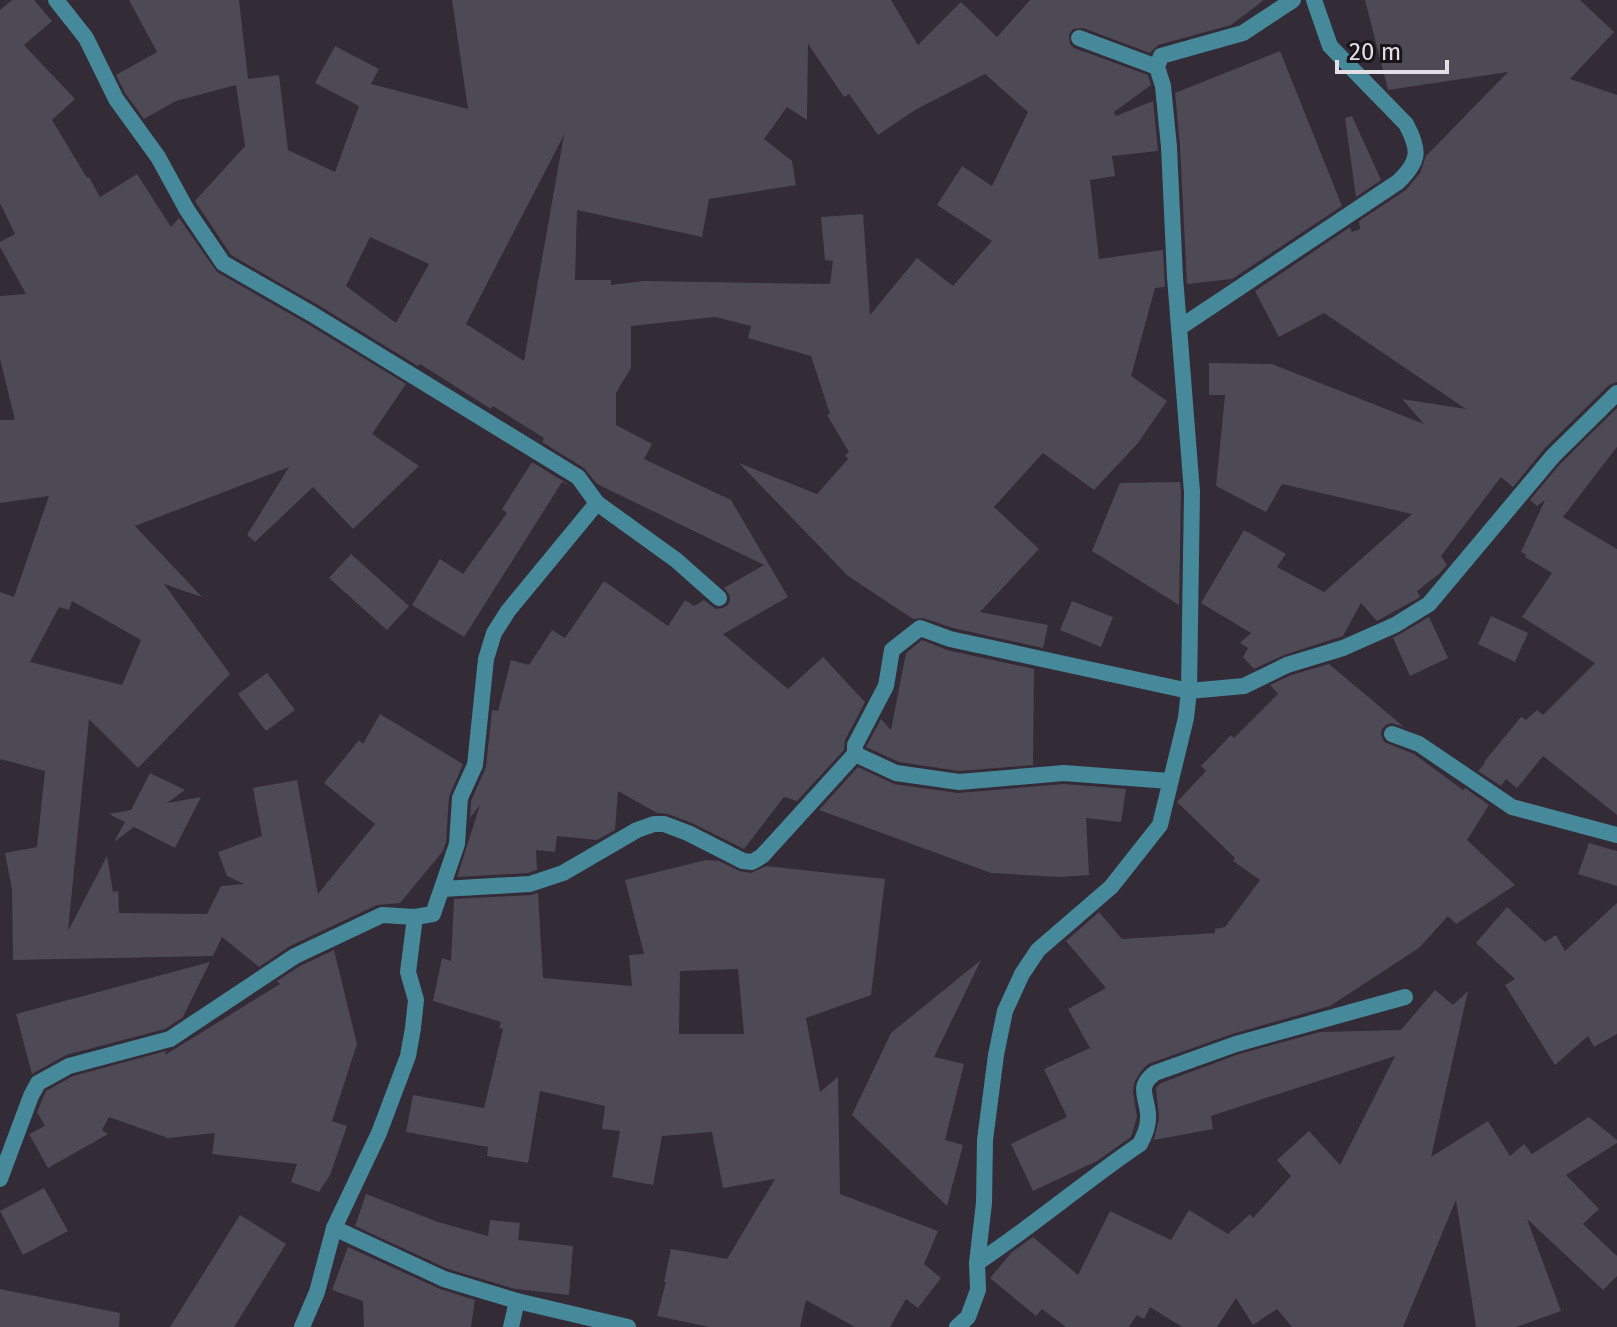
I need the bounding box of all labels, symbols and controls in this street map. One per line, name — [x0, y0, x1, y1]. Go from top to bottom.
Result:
scale bar — [1337, 24, 1447, 74]
text: 20 m — [1349, 38, 1401, 66]

